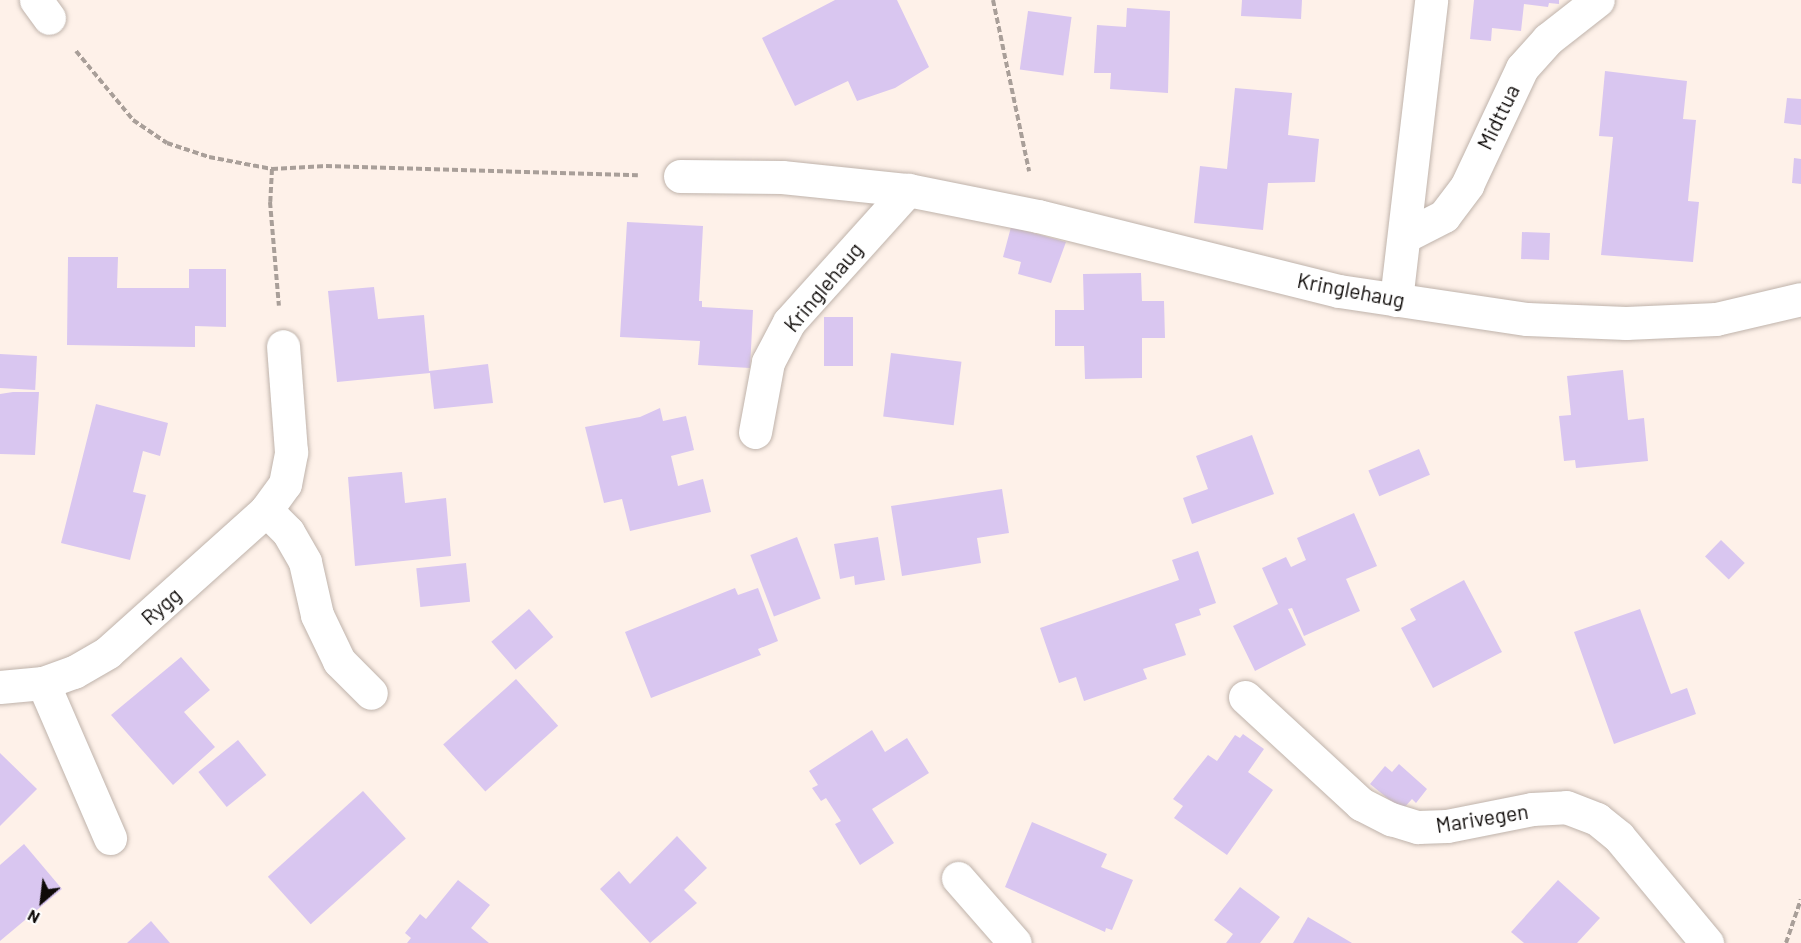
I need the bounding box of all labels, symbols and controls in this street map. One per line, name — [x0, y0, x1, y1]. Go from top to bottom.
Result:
street label: Midttua — [1472, 80, 1524, 154]
street label: Kringlehaug — [778, 237, 868, 337]
street label: Kringlehaug — [1295, 267, 1407, 313]
street label: Rygg — [136, 582, 186, 630]
street label: Marivegen — [1434, 798, 1530, 838]
north arrow — [12, 871, 72, 931]
text: N — [24, 906, 42, 928]

